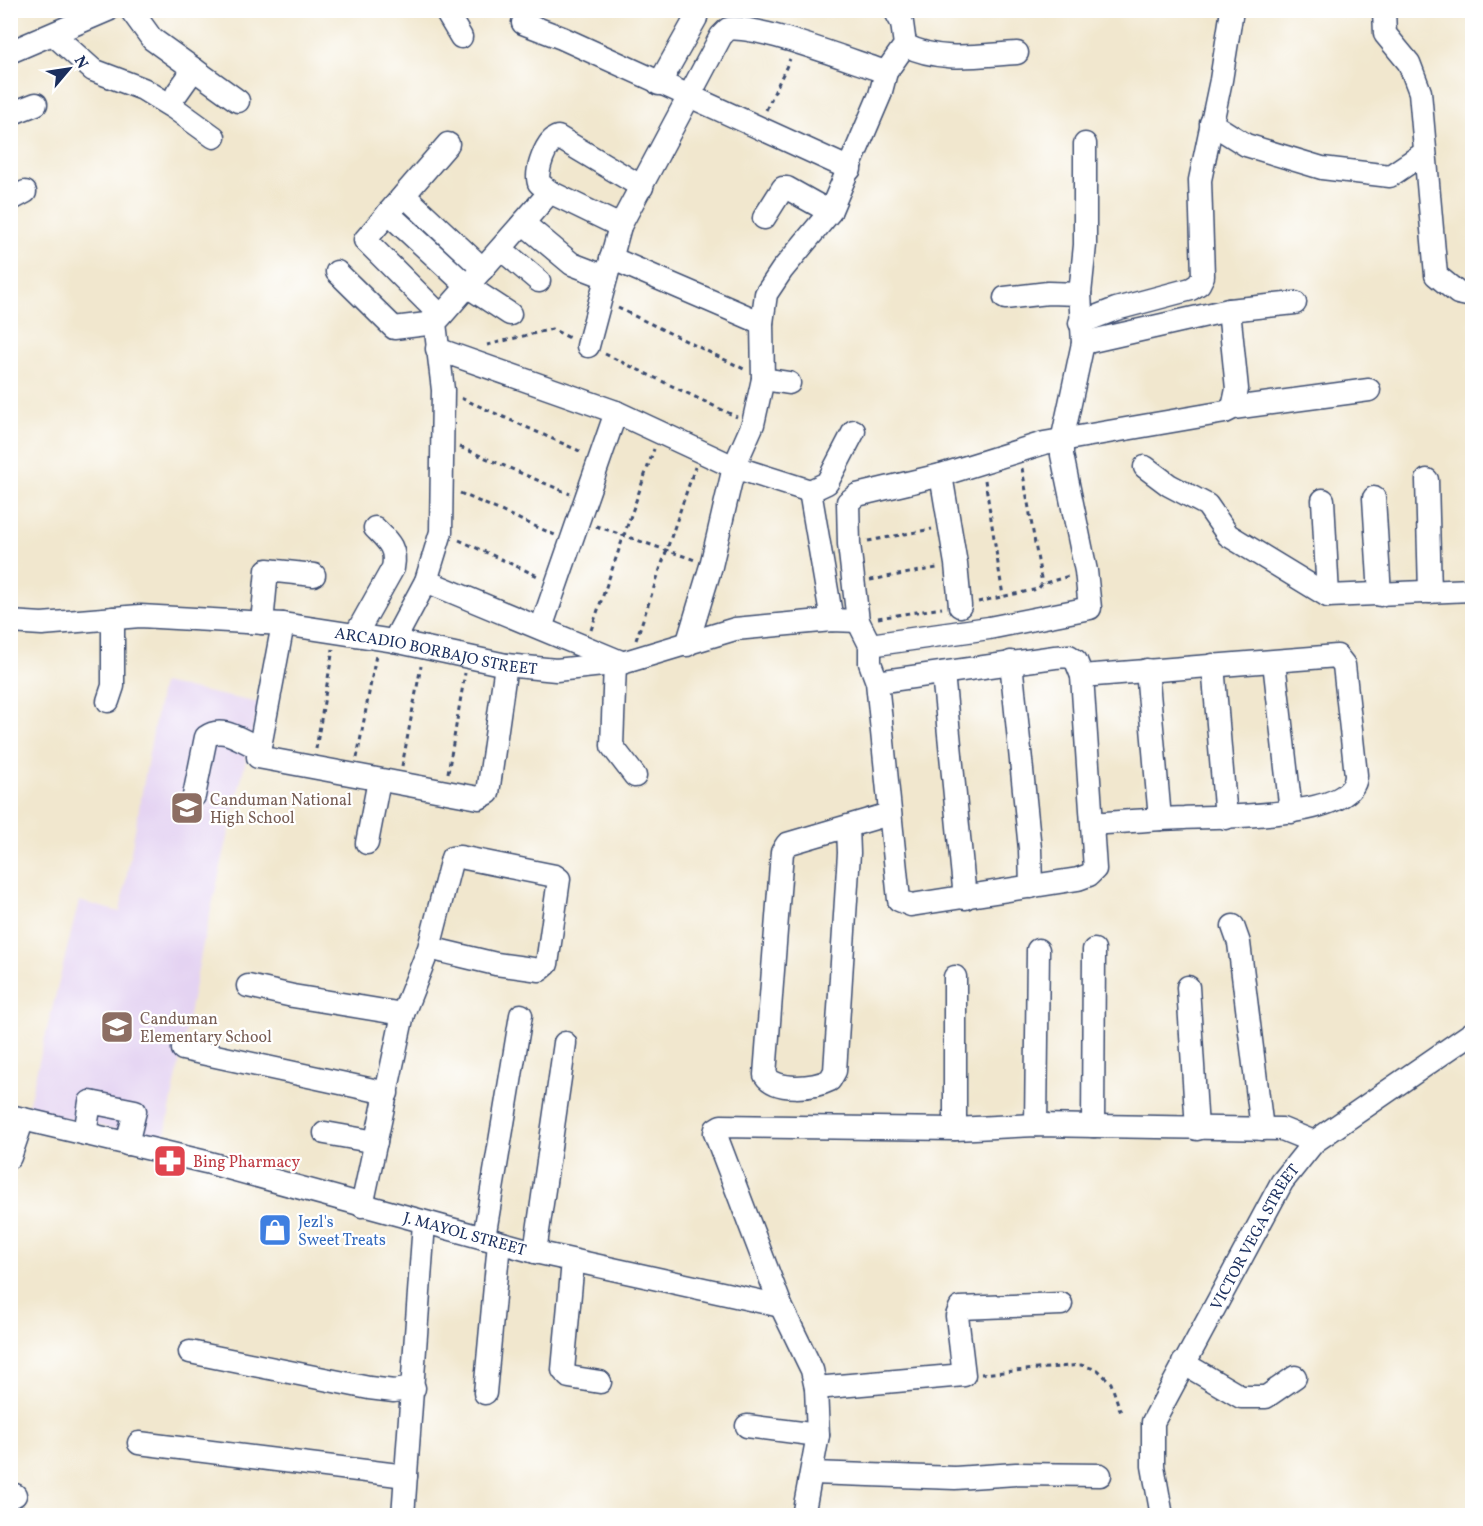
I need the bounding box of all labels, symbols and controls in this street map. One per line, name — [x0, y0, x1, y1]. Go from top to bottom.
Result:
north arrow — [39, 39, 99, 99]
text: N — [68, 52, 93, 73]
street label: ARCADIO BORBAJO STREET — [333, 623, 538, 681]
school or university icon: Canduman National High School — [169, 790, 205, 826]
place label: Canduman National High School — [210, 790, 352, 830]
school or university icon: Canduman Elementary School — [99, 1009, 135, 1045]
place label: Canduman Elementary School — [140, 1009, 272, 1049]
pharmacy icon: Bing Pharmacy — [152, 1143, 188, 1179]
place label: Bing Pharmacy — [193, 1152, 300, 1174]
street label: VICTOR VEGA STREET — [1206, 1160, 1305, 1315]
street label: J. MAYOL STREET — [401, 1208, 528, 1262]
shop icon: Jezl's Sweet Treats — [257, 1212, 293, 1248]
place label: Jezl's Sweet Treats — [298, 1212, 386, 1252]

